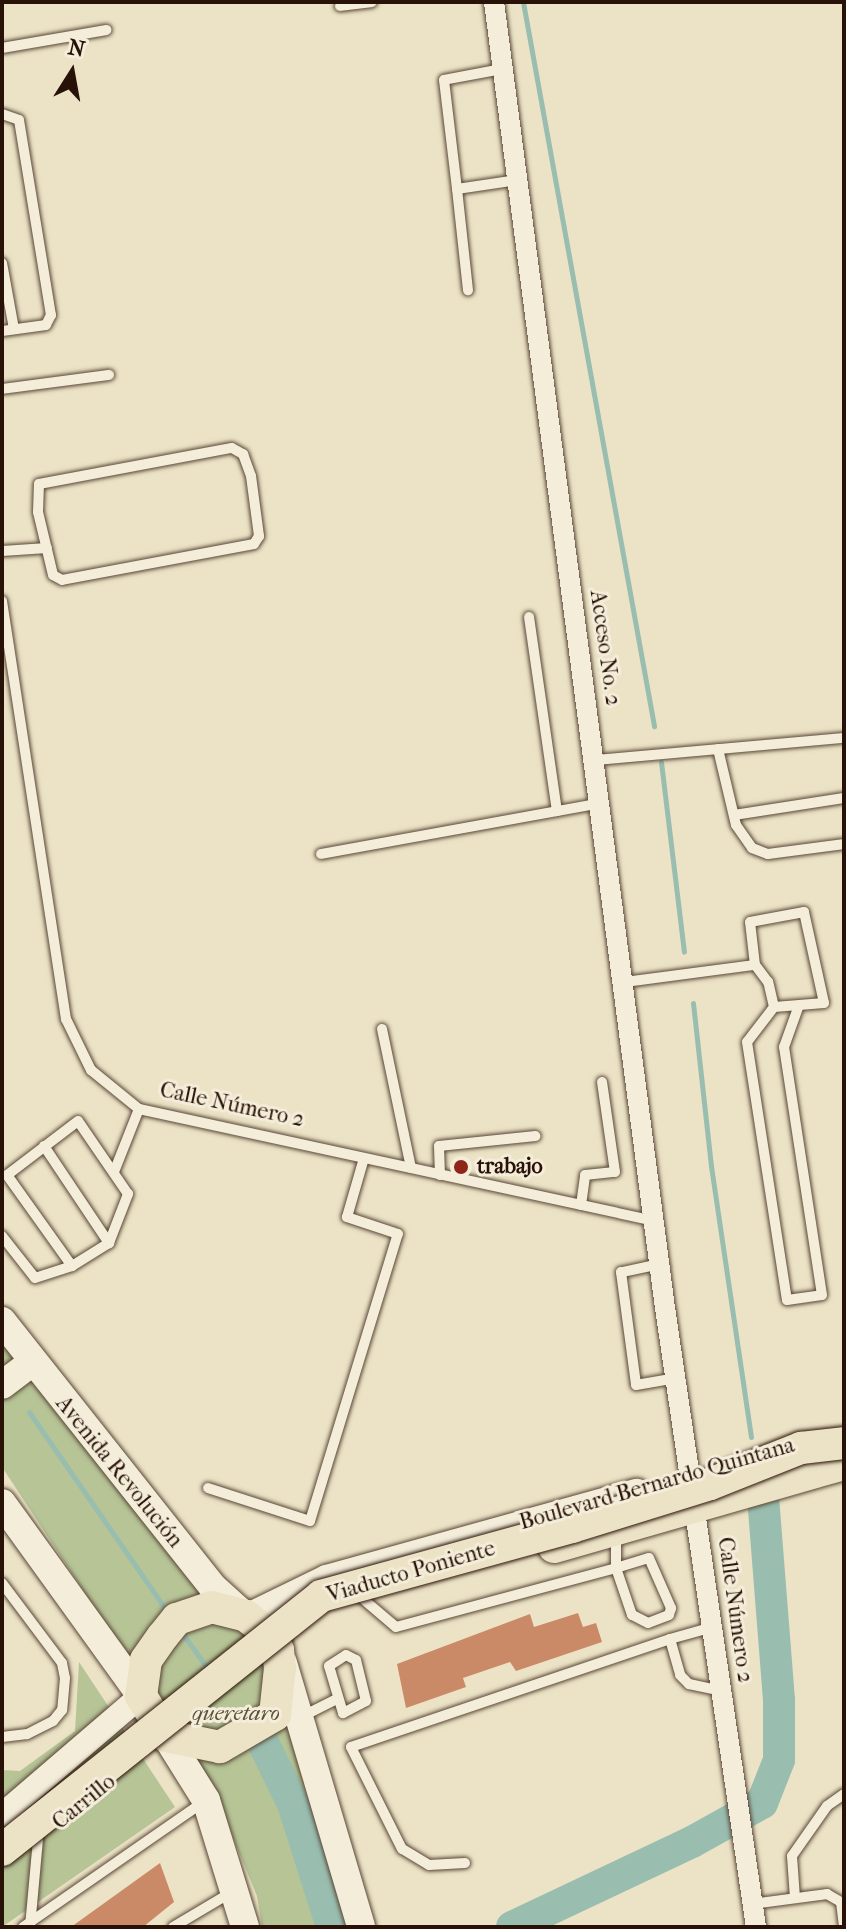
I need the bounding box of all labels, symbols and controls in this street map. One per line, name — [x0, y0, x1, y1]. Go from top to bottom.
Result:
north arrow — [32, 32, 112, 112]
text: N — [66, 34, 87, 63]
street label: Acceso No. 2 — [584, 589, 626, 707]
street label: Calle Número 2 — [157, 1077, 307, 1133]
place label: trabajo — [477, 1154, 543, 1180]
marker: trabajo — [452, 1158, 470, 1176]
street label: Avenida Revolución — [50, 1391, 188, 1553]
street label: Boulevard Bernardo Quintana — [516, 1432, 798, 1536]
street label: Viaducto Poniente — [324, 1535, 498, 1609]
street label: Calle Número 2 — [712, 1535, 758, 1685]
park label: queretaro — [192, 1701, 280, 1727]
street label: Carrillo — [47, 1769, 121, 1835]

